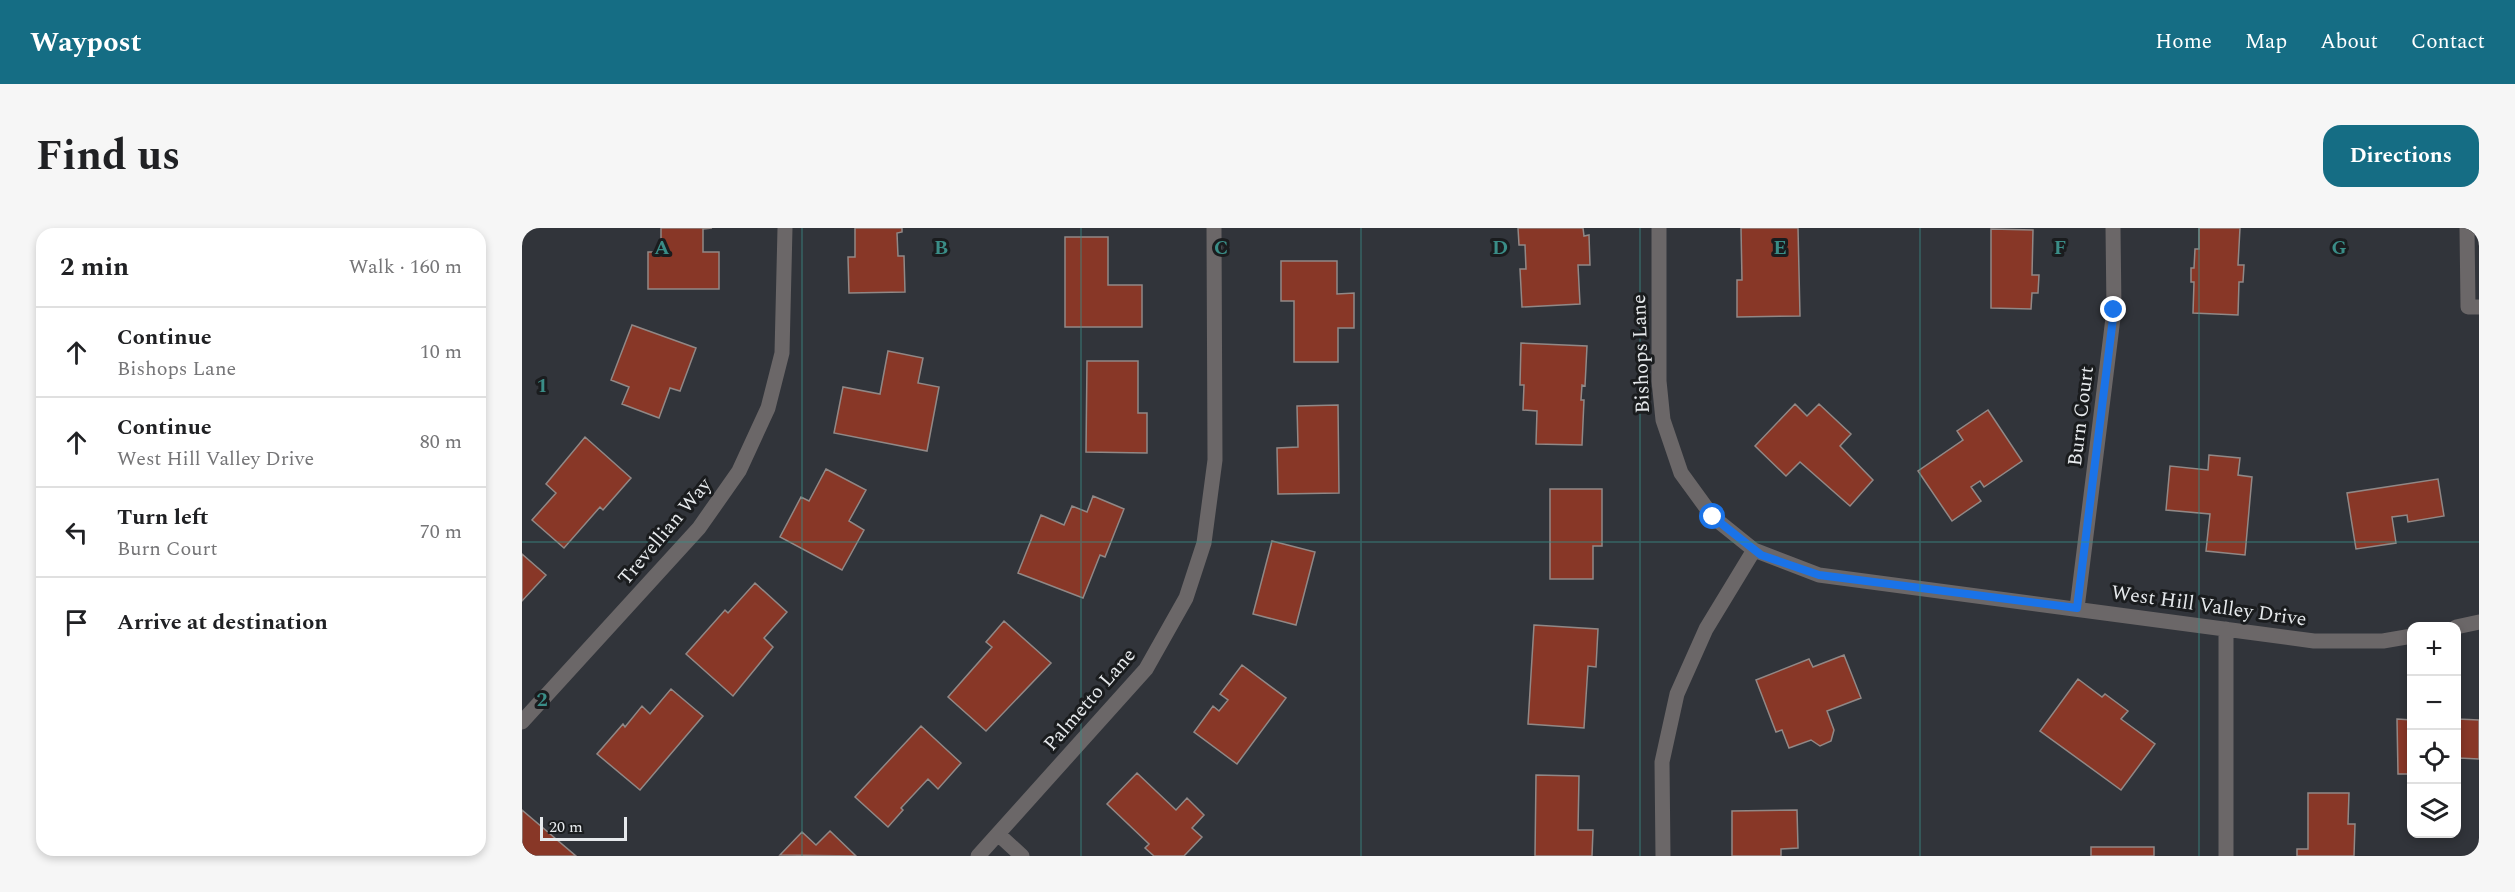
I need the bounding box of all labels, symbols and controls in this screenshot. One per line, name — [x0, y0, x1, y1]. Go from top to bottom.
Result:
text: Waypost — [30, 21, 141, 64]
text: Home — [2155, 26, 2212, 58]
text: Map — [2245, 26, 2287, 58]
text: About — [2320, 26, 2378, 58]
text: Contact — [2411, 26, 2485, 58]
text: Find us — [36, 125, 180, 188]
button: Directions — [2323, 125, 2479, 187]
text: A — [654, 233, 670, 263]
text: B — [934, 233, 948, 263]
text: C — [1214, 233, 1228, 263]
text: D — [1492, 233, 1508, 263]
text: E — [1773, 233, 1787, 263]
text: F — [2054, 233, 2066, 263]
text: G — [2331, 233, 2347, 263]
text: 2 min — [60, 247, 129, 287]
text: Walk · 160 m — [349, 252, 462, 282]
street label: Bishops Lane — [1624, 294, 1658, 414]
route end — [2100, 296, 2126, 322]
text: Continue — [117, 321, 212, 354]
icon: ahead — [60, 336, 93, 369]
text: 10 m — [420, 337, 462, 367]
text: Bishops Lane — [117, 354, 236, 384]
street label: Burn Court — [2060, 364, 2102, 468]
text: 1 — [536, 371, 548, 401]
text: Continue — [117, 411, 212, 444]
icon: ahead — [60, 426, 93, 459]
text: 80 m — [420, 427, 462, 457]
text: West Hill Valley Drive — [117, 444, 314, 474]
street label: Trevellian Way — [611, 470, 720, 592]
text: Turn left — [117, 501, 209, 534]
route start — [1699, 503, 1725, 529]
icon: left — [60, 516, 93, 549]
text: 70 m — [420, 517, 462, 547]
text: Burn Court — [117, 534, 218, 564]
street label: West Hill Valley Drive — [2109, 577, 2309, 635]
icon: arrive — [60, 606, 93, 639]
text: Arrive at destination — [117, 606, 328, 639]
map controls — [2407, 622, 2461, 838]
button: + — [2407, 622, 2461, 676]
street label: Palmetto Lane — [1036, 641, 1143, 758]
button: − — [2407, 676, 2461, 730]
text: 2 — [536, 685, 548, 715]
button: locate — [2407, 730, 2461, 784]
button: layers — [2407, 784, 2461, 838]
scale bar — [540, 814, 627, 842]
text: 20 m — [549, 815, 583, 839]

